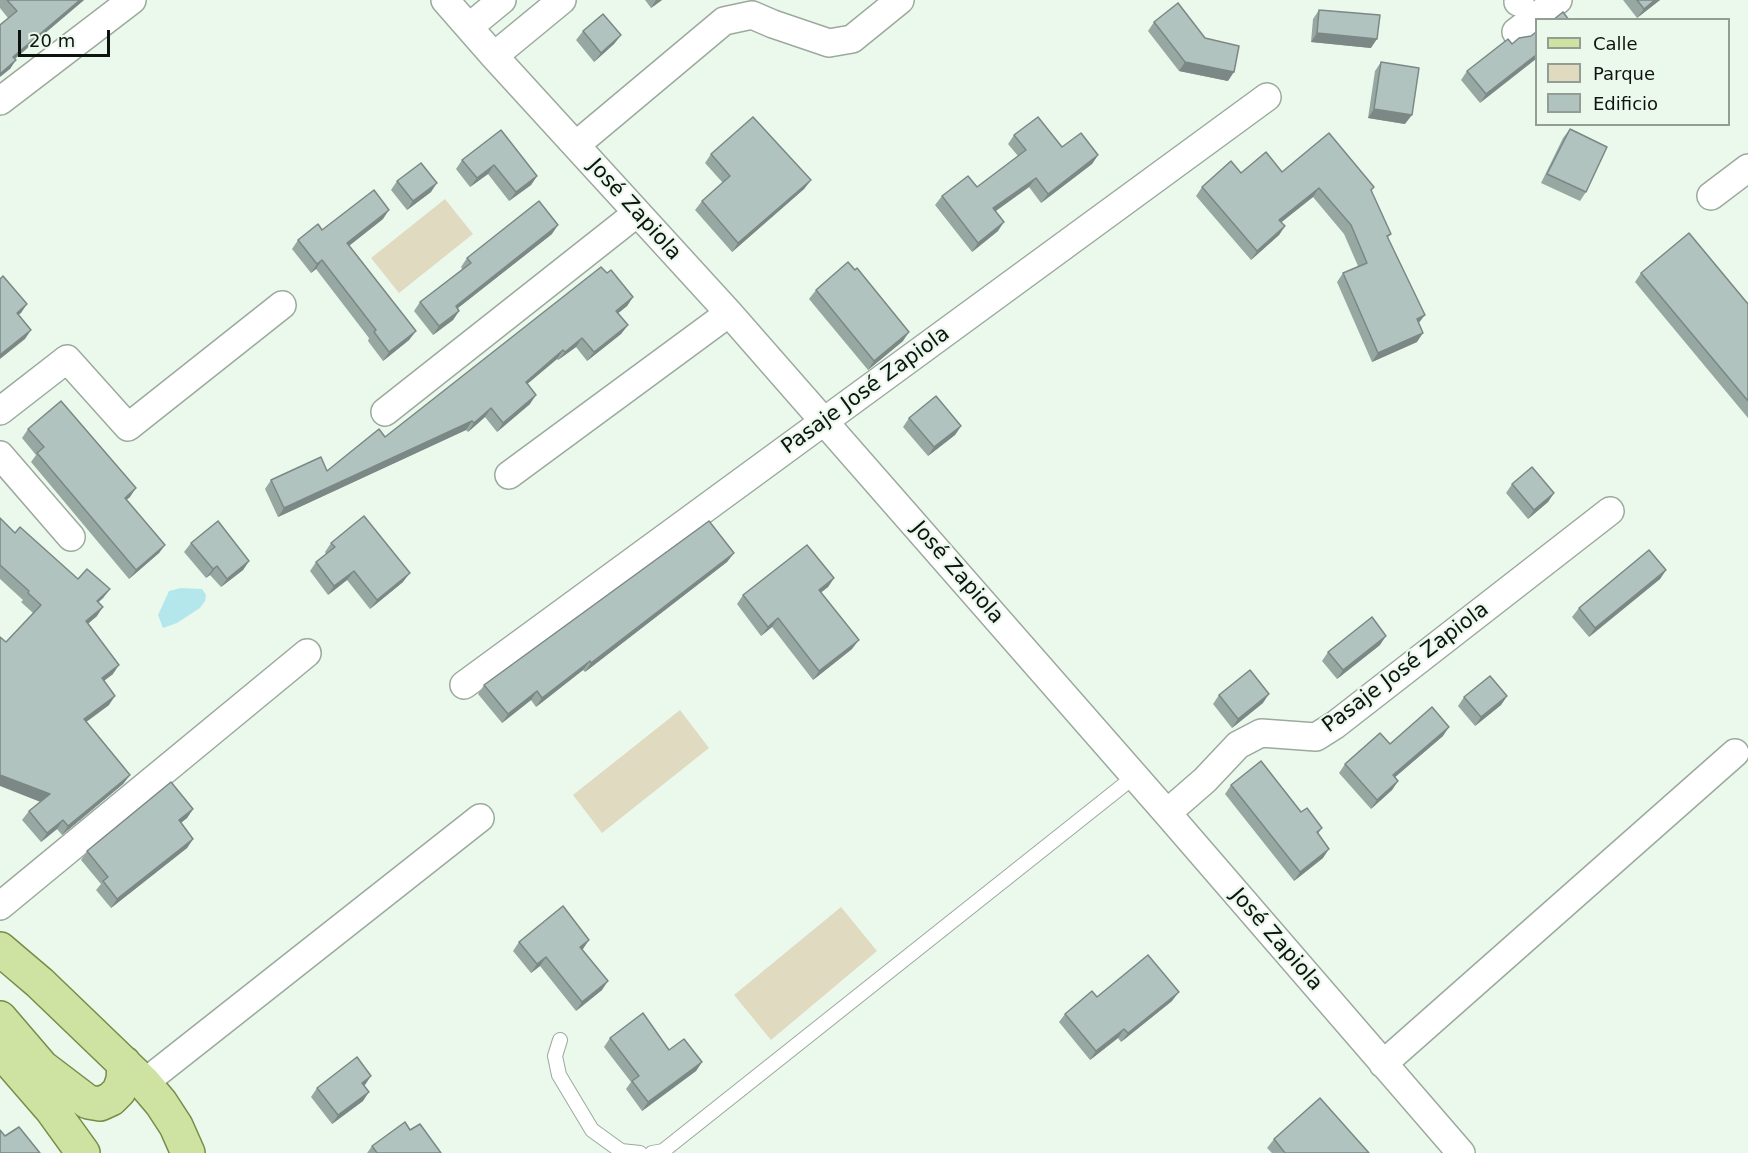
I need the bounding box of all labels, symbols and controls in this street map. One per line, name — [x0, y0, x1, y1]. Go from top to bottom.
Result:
scale bar — [21, 18, 112, 56]
legend — [1535, 18, 1730, 126]
text: 20 m — [29, 30, 75, 51]
text: Calle — [1593, 33, 1638, 54]
text: Parque — [1593, 63, 1655, 84]
text: Edificio — [1593, 93, 1658, 114]
street label: José Zapiola — [582, 154, 686, 266]
street label: Pasaje José Zapiola — [777, 322, 955, 460]
street label: José Zapiola — [906, 517, 1008, 629]
street label: Pasaje José Zapiola — [1318, 597, 1494, 739]
street label: José Zapiola — [1225, 884, 1327, 996]

